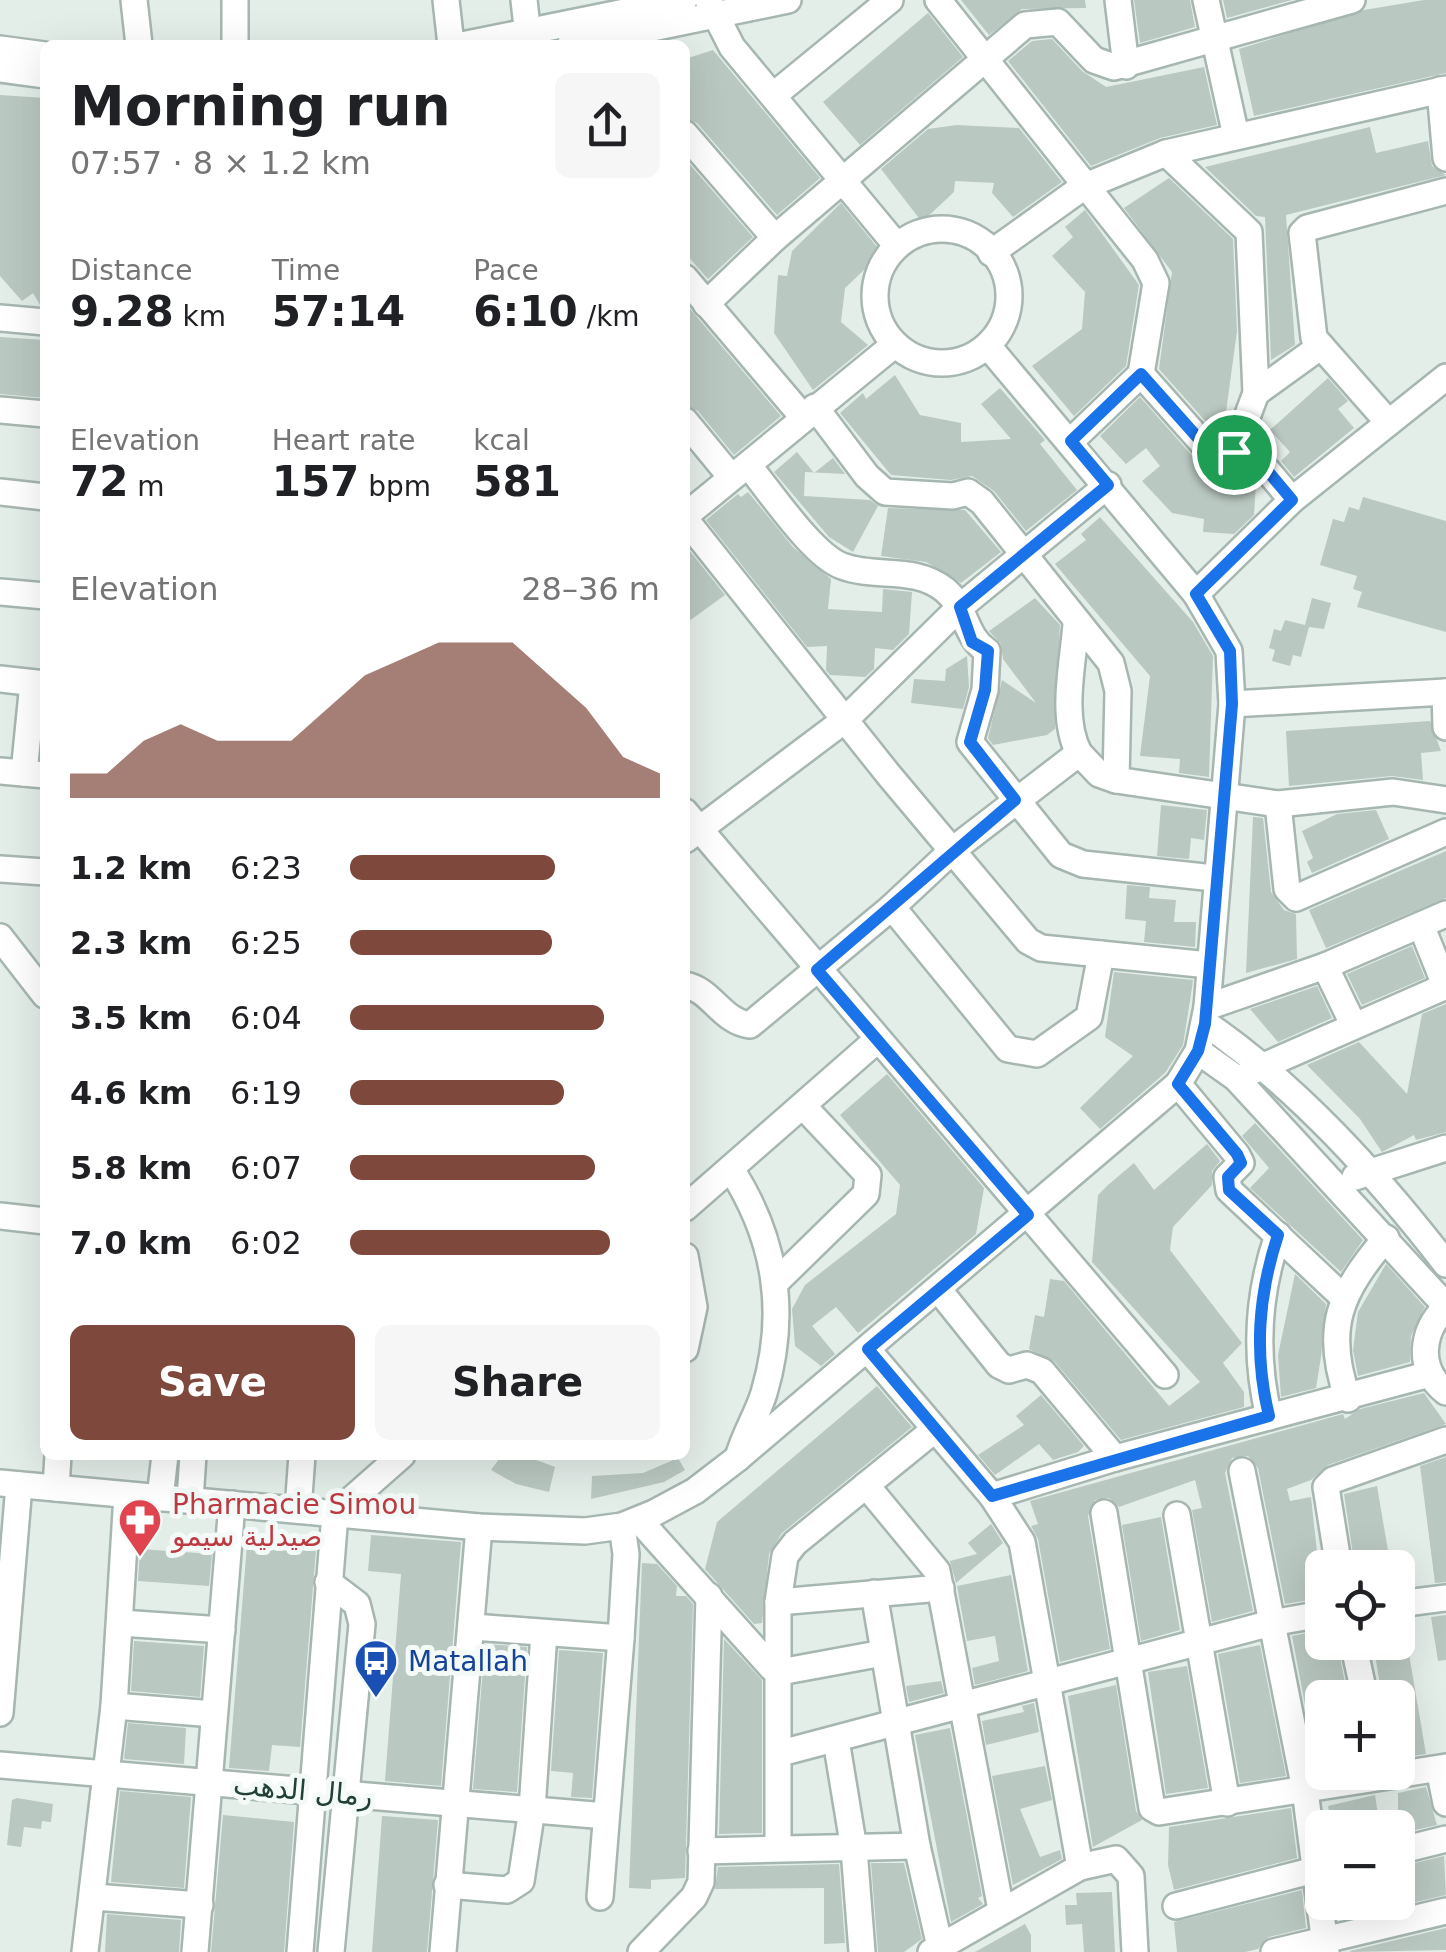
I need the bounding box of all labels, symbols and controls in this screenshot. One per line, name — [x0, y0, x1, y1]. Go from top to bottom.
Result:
button: share — [555, 73, 660, 178]
text: Morning run — [70, 74, 451, 138]
text: 07:57 · 8 × 1.2 km — [70, 144, 371, 182]
text: Distance — [70, 254, 192, 287]
text: Time — [272, 254, 340, 287]
text: Pace — [473, 254, 539, 287]
text: 9.28 — [70, 287, 174, 336]
text: 57:14 — [272, 287, 405, 336]
text: 6:10 — [473, 287, 578, 336]
text: km — [174, 300, 226, 333]
text: /km — [578, 300, 640, 333]
pin — [1192, 410, 1277, 495]
text: Elevation — [70, 424, 200, 457]
text: Heart rate — [272, 424, 415, 457]
text: kcal — [473, 424, 530, 457]
icon: arrive — [1207, 425, 1262, 480]
text: 72 — [70, 457, 128, 506]
text: 157 — [272, 457, 359, 506]
text: 581 — [473, 457, 561, 506]
text: m — [128, 470, 165, 503]
text: bpm — [359, 470, 431, 503]
text: Elevation — [70, 570, 219, 608]
text: 28–36 m — [521, 570, 660, 608]
text: 1.2 km — [70, 849, 192, 887]
text: 6:23 — [230, 849, 302, 887]
text: 2.3 km — [70, 924, 192, 962]
text: 6:25 — [230, 924, 302, 962]
text: 3.5 km — [70, 999, 192, 1037]
text: 6:04 — [230, 999, 302, 1037]
text: 4.6 km — [70, 1074, 192, 1112]
text: 6:19 — [230, 1074, 302, 1112]
text: 5.8 km — [70, 1149, 192, 1187]
text: 6:07 — [230, 1149, 302, 1187]
text: 7.0 km — [70, 1224, 192, 1262]
text: 6:02 — [230, 1224, 302, 1262]
button: Save — [70, 1325, 355, 1440]
button: Share — [375, 1325, 660, 1440]
place label: Pharmacie Simou صيدلية سيمو — [170, 1488, 416, 1553]
pharmacy icon: Pharmacie Simou صيدلية سيمو — [117, 1497, 163, 1558]
map controls — [1305, 1550, 1415, 1920]
button: locate — [1305, 1550, 1415, 1660]
bus stop icon: Matallah — [353, 1638, 399, 1699]
place label: Matallah — [408, 1645, 528, 1678]
button: + — [1305, 1680, 1415, 1790]
street label: رمال الدهب — [232, 1768, 374, 1813]
button: − — [1305, 1810, 1415, 1920]

